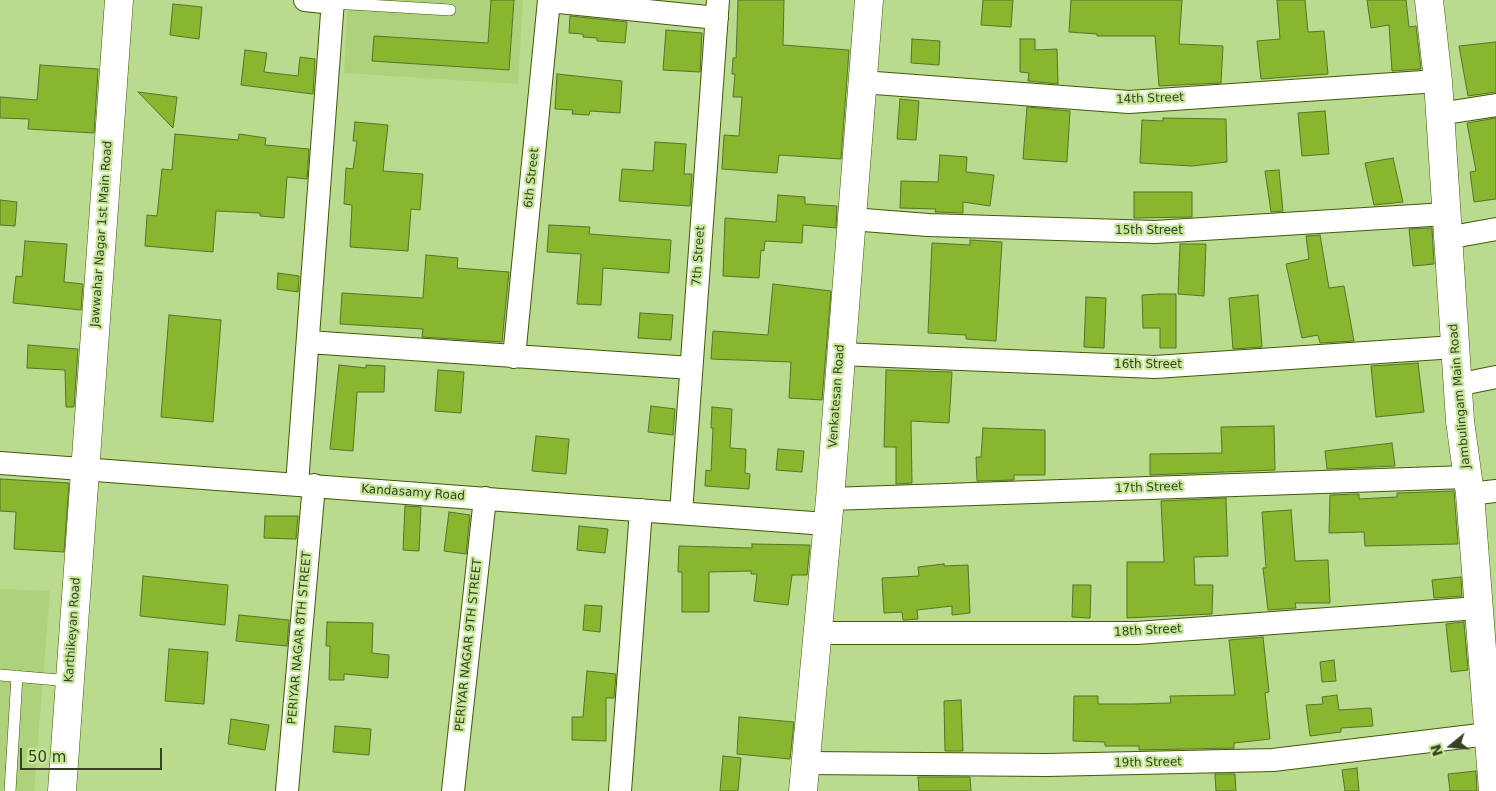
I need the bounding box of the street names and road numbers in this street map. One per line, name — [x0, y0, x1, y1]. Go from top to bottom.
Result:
street label: 14th Street — [1116, 91, 1184, 107]
street label: Jawwahar Nagar 1st Main Road — [88, 140, 116, 328]
street label: 6th Street — [522, 147, 542, 209]
street label: 15th Street — [1115, 224, 1183, 238]
street label: 7th Street — [690, 225, 708, 287]
street label: Jambulingam Main Road — [1447, 323, 1473, 469]
street label: Venkatesan Road — [826, 344, 848, 448]
street label: 16th Street — [1114, 358, 1182, 372]
street label: 17th Street — [1115, 480, 1183, 496]
street label: Kandasamy Road — [361, 482, 465, 504]
street label: PERIYAR NAGAR 8TH STREET — [285, 551, 315, 725]
street label: PERIYAR NAGAR 9TH STREET — [453, 558, 485, 732]
street label: Karthikeyan Road — [62, 577, 84, 683]
street label: 18th Street — [1114, 622, 1182, 640]
street label: 19th Street — [1114, 755, 1182, 771]

